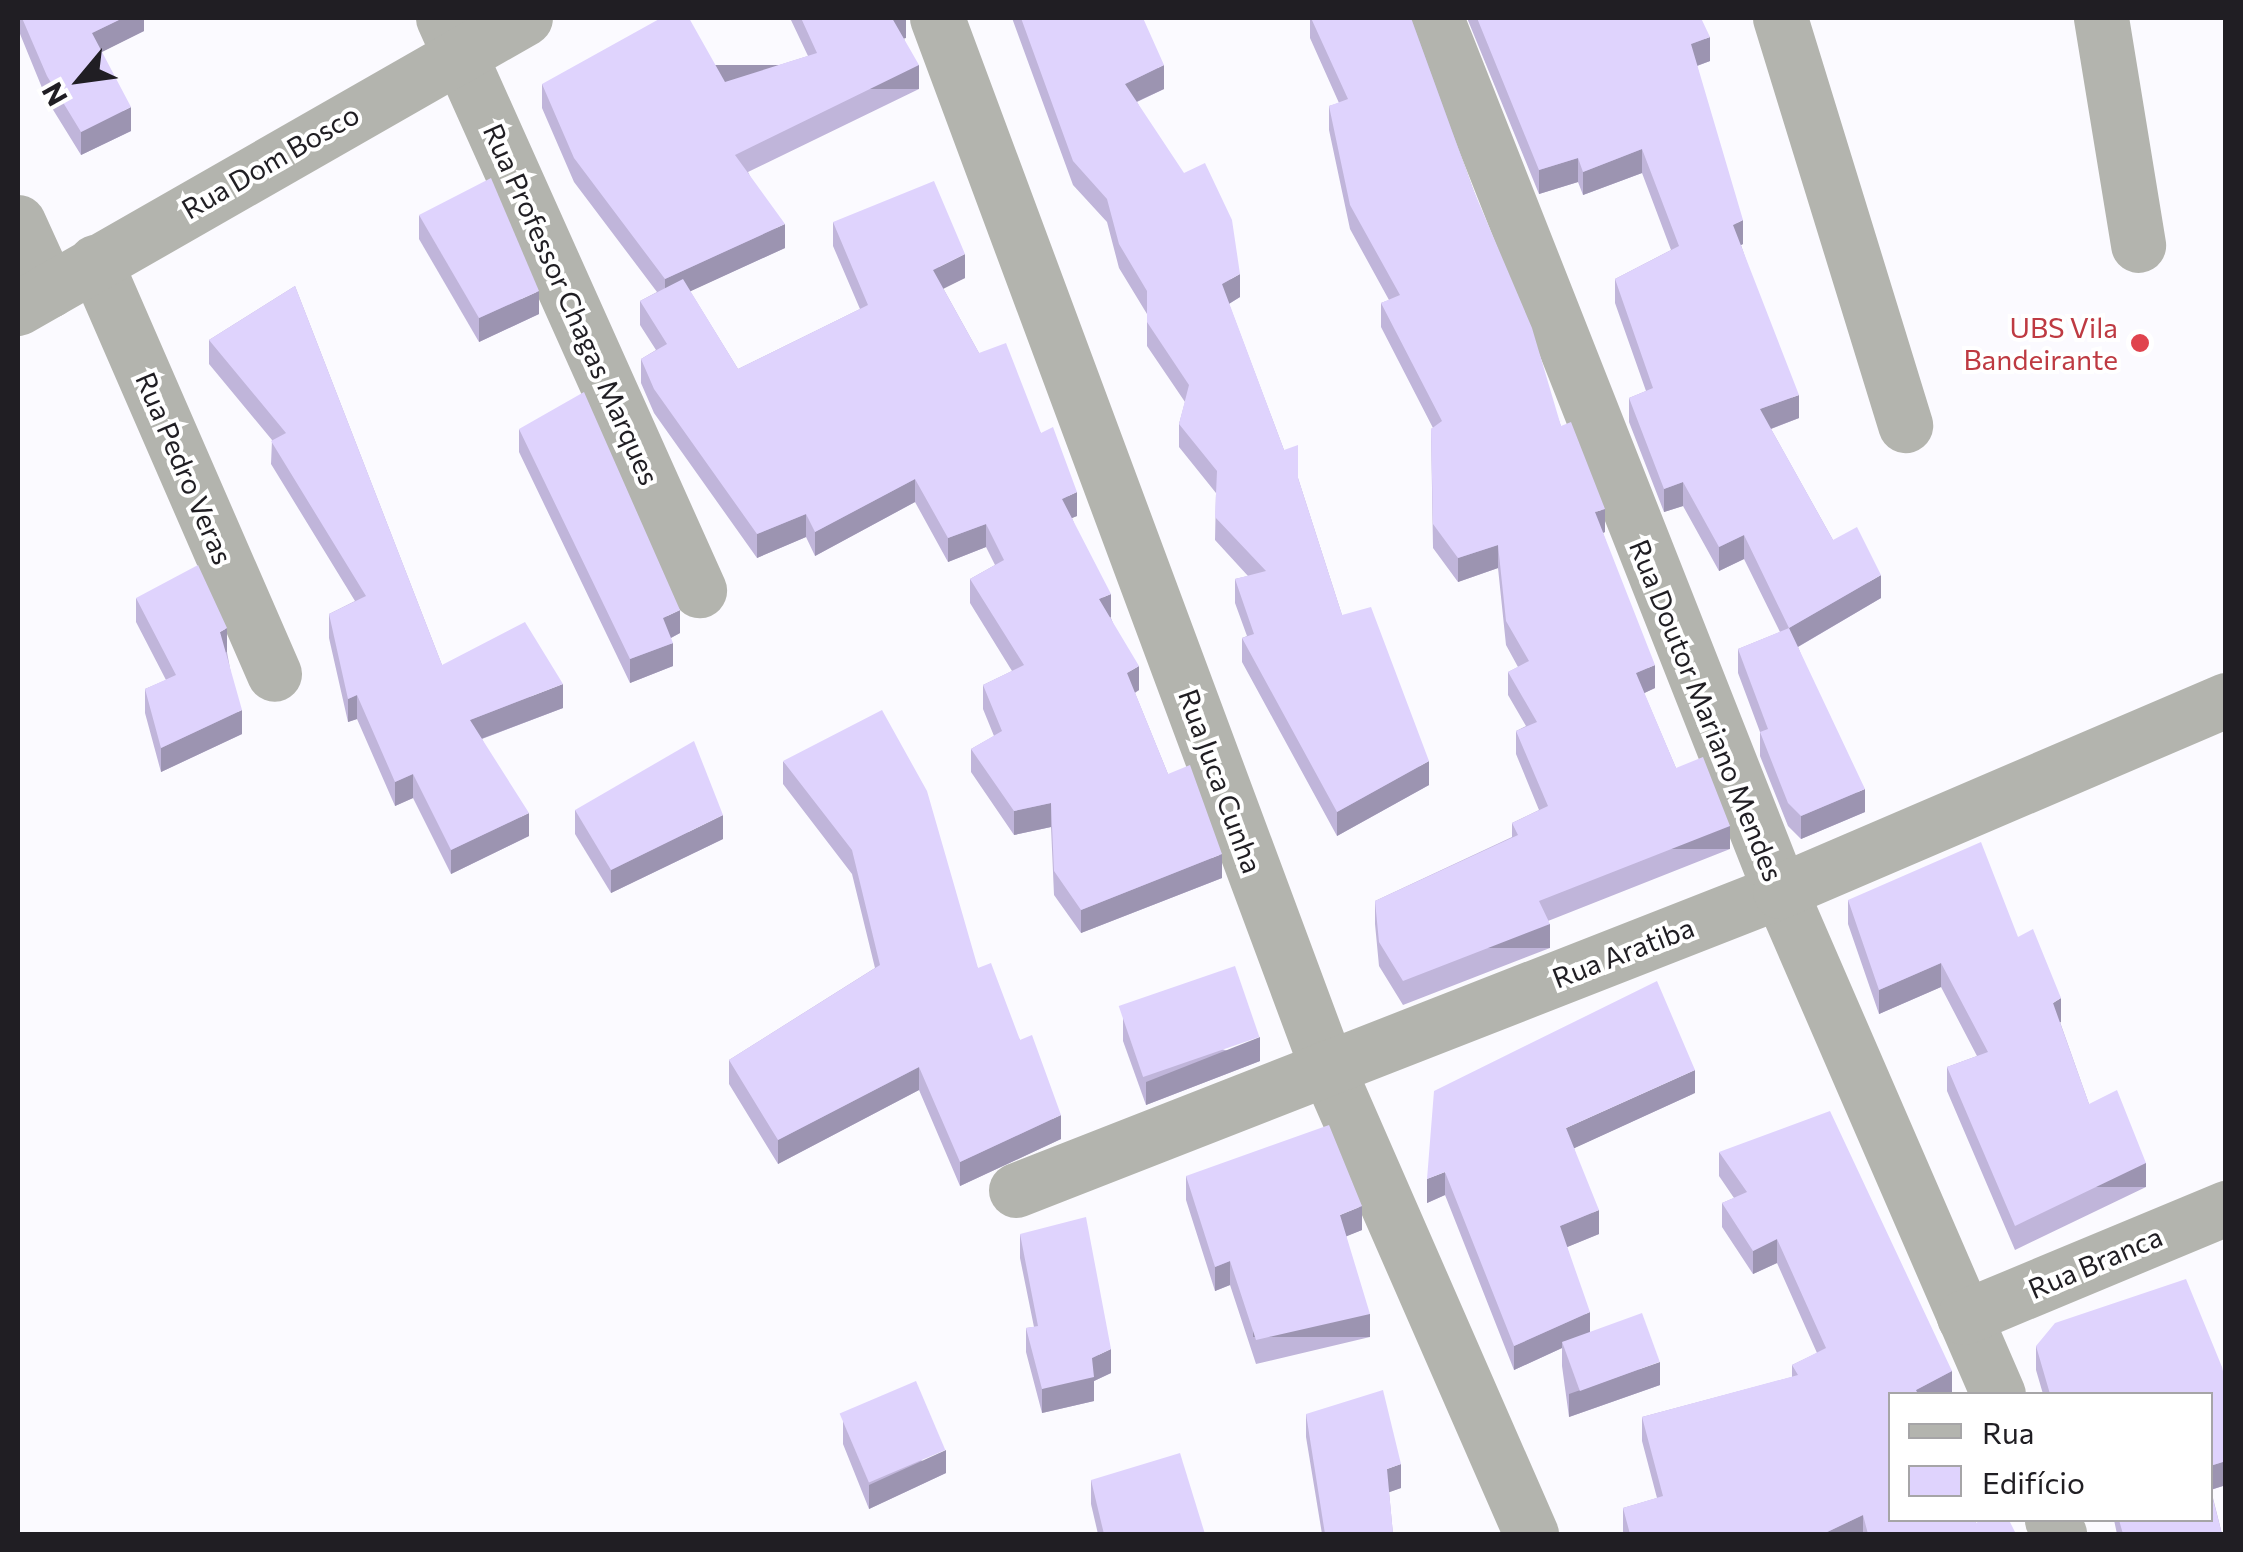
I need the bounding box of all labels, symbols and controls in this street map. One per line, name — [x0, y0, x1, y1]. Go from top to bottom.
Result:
north arrow — [30, 30, 130, 130]
text: N — [34, 77, 74, 112]
street label: Rua Dom Bosco — [175, 97, 365, 225]
street label: Rua Professor Chagas Marques — [477, 118, 667, 490]
place label: UBS Vila Bandeirante — [1963, 310, 2118, 376]
marker: UBS Vila Bandeirante — [2127, 330, 2153, 356]
street label: Rua Pedro Veras — [129, 367, 241, 569]
street label: Rua Doutor Mariano Mendes — [1623, 534, 1791, 886]
street label: Rua Juca Cunha — [1172, 684, 1270, 878]
street label: Rua Aratiba — [1547, 910, 1699, 994]
street label: Rua Branca — [2023, 1219, 2167, 1305]
legend — [1888, 1392, 2213, 1522]
text: Rua — [1982, 1413, 2034, 1450]
text: Edifício — [1982, 1463, 2085, 1500]

